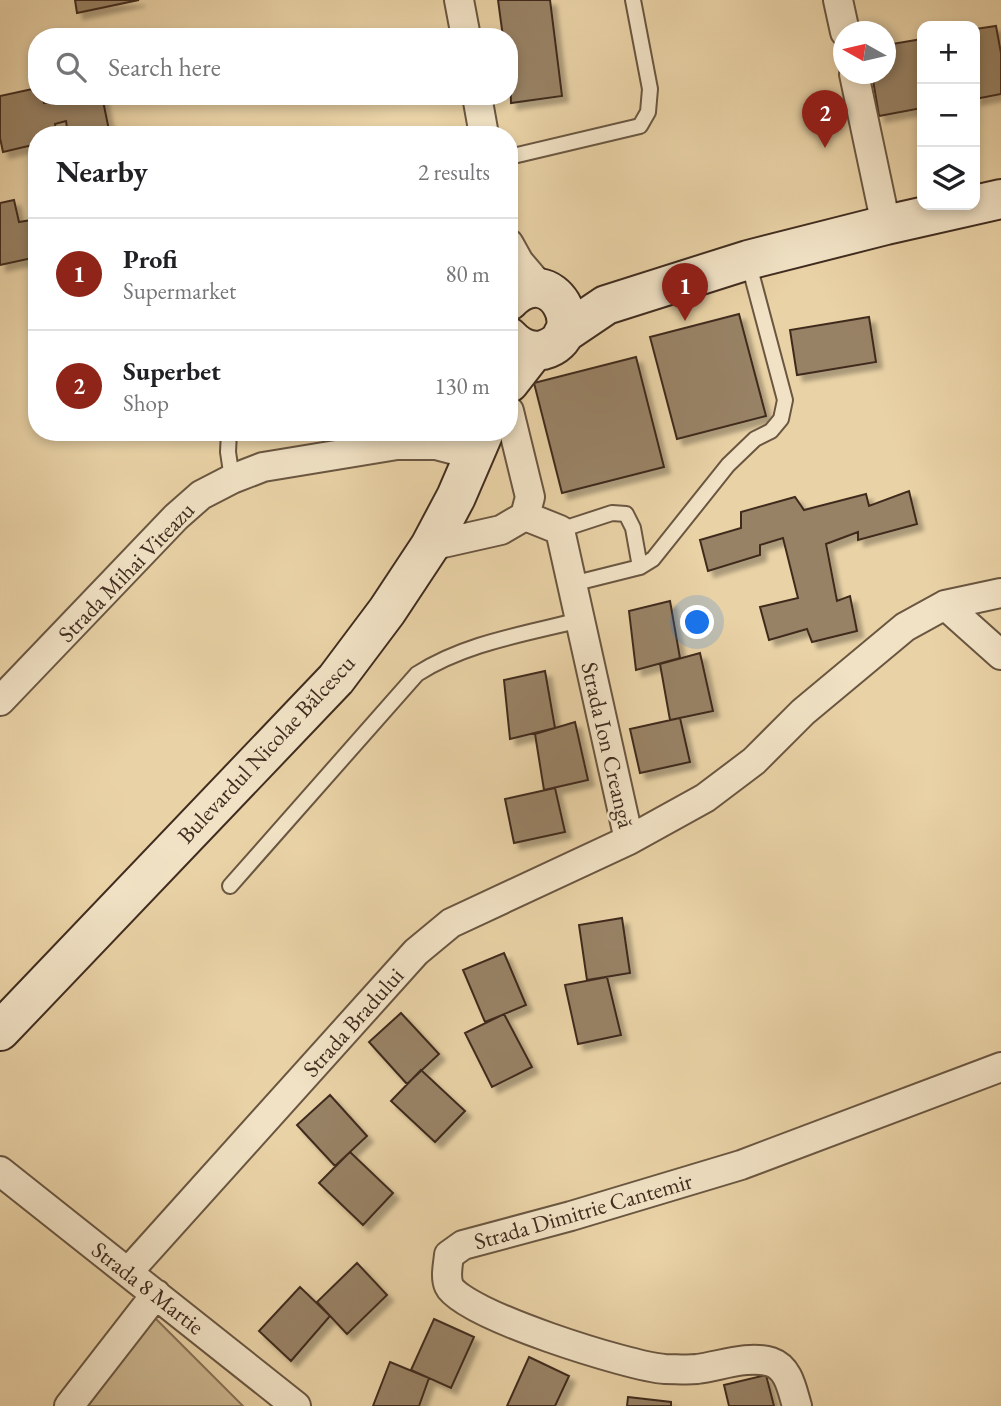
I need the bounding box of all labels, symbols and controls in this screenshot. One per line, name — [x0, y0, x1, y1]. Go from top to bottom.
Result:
north arrow — [833, 21, 896, 84]
map controls — [917, 21, 980, 210]
button: + — [917, 21, 980, 84]
search box — [28, 28, 518, 105]
icon: search — [52, 48, 90, 86]
text: Search here — [108, 50, 221, 84]
button: − — [917, 84, 980, 147]
pin: 2 — [802, 90, 848, 148]
button: layers — [917, 147, 980, 210]
text: Nearby — [56, 152, 148, 191]
text: 2 results — [418, 157, 490, 187]
text: Profi — [123, 242, 178, 276]
text: 1 — [73, 259, 85, 289]
text: 80 m — [445, 259, 490, 289]
pin: 1 — [662, 263, 708, 321]
text: Supermarket — [123, 276, 236, 306]
text: Superbet — [123, 354, 221, 388]
text: 2 — [73, 371, 85, 401]
text: 130 m — [434, 371, 490, 401]
text: Shop — [123, 388, 169, 418]
street label: Strada Mihai Viteazu — [51, 495, 201, 649]
your location — [680, 605, 714, 639]
street label: Bulevardul Nicolae Bălcescu — [171, 648, 361, 850]
street label: Strada Ion Creangă — [574, 659, 642, 832]
street label: Strada Bradului — [296, 961, 410, 1083]
street label: Strada Dimitrie Cantemir — [470, 1165, 696, 1257]
street label: Strada 8 Martie — [86, 1235, 210, 1341]

